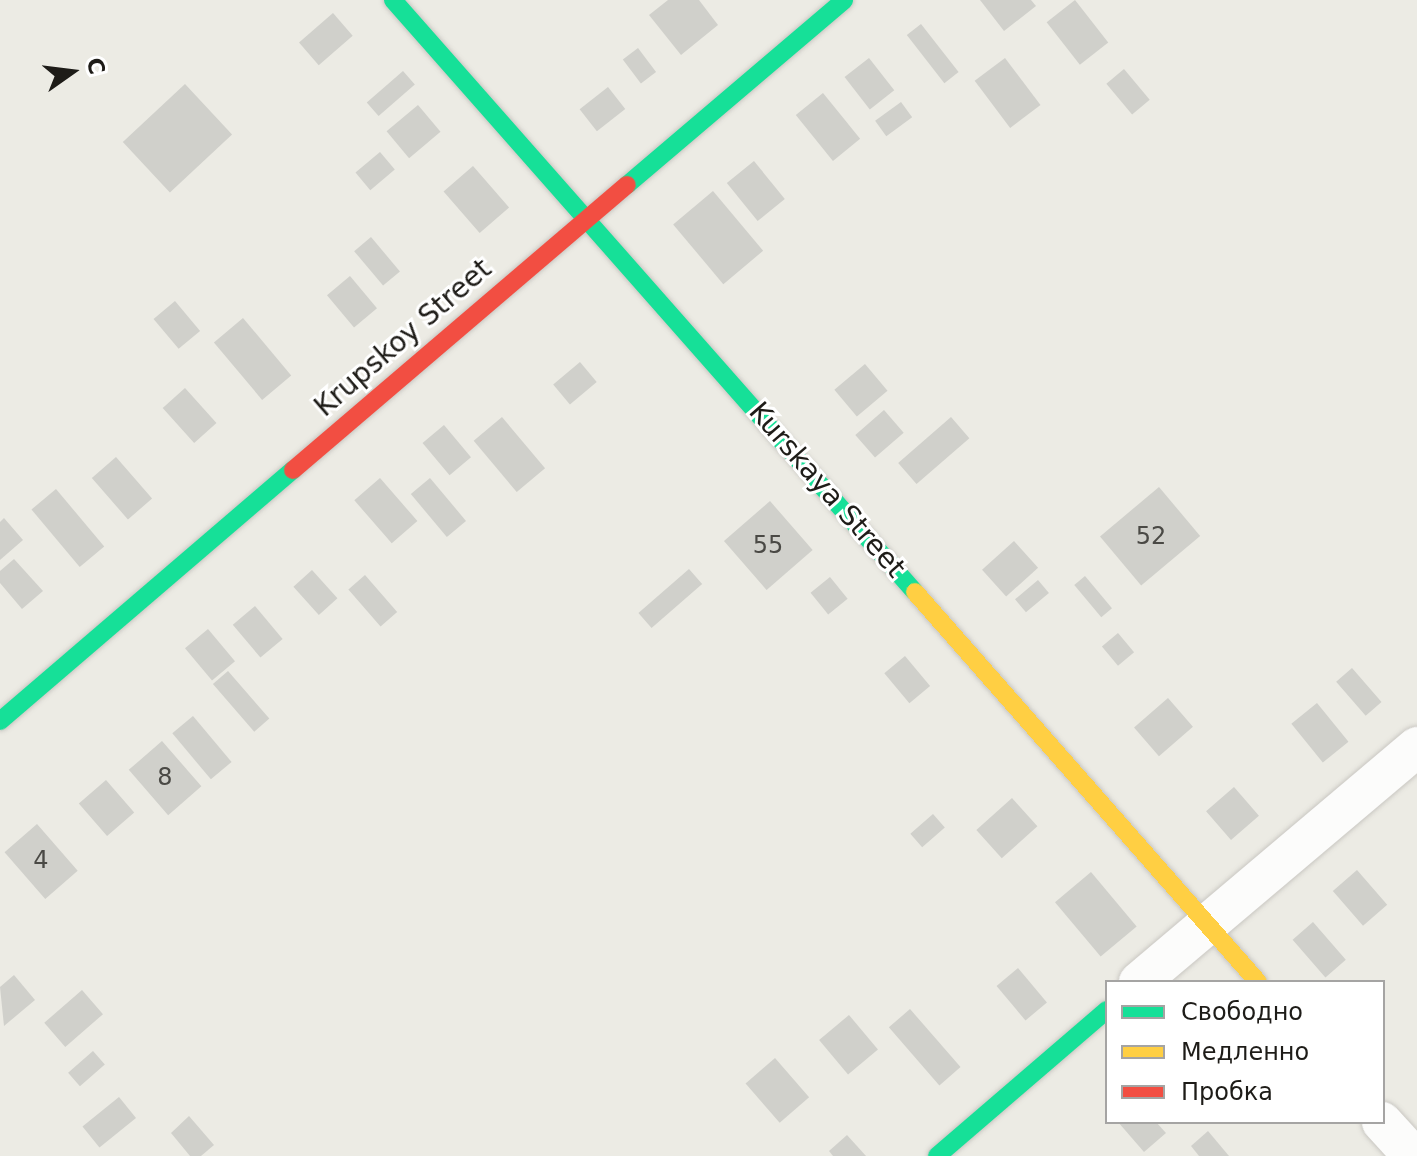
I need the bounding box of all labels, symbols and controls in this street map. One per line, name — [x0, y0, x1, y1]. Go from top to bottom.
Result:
north arrow — [32, 32, 112, 112]
text: С — [82, 55, 110, 77]
street label: Krupskoy Street — [308, 252, 498, 424]
street label: Kurskaya Street — [742, 395, 912, 585]
house number: 52 — [1136, 523, 1166, 551]
house number: 55 — [753, 532, 783, 560]
house number: 8 — [157, 764, 173, 792]
house number: 4 — [33, 847, 49, 875]
legend — [1105, 980, 1385, 1124]
text: Свободно — [1181, 998, 1303, 1026]
text: Медленно — [1181, 1038, 1309, 1066]
text: Пробка — [1181, 1078, 1273, 1106]

